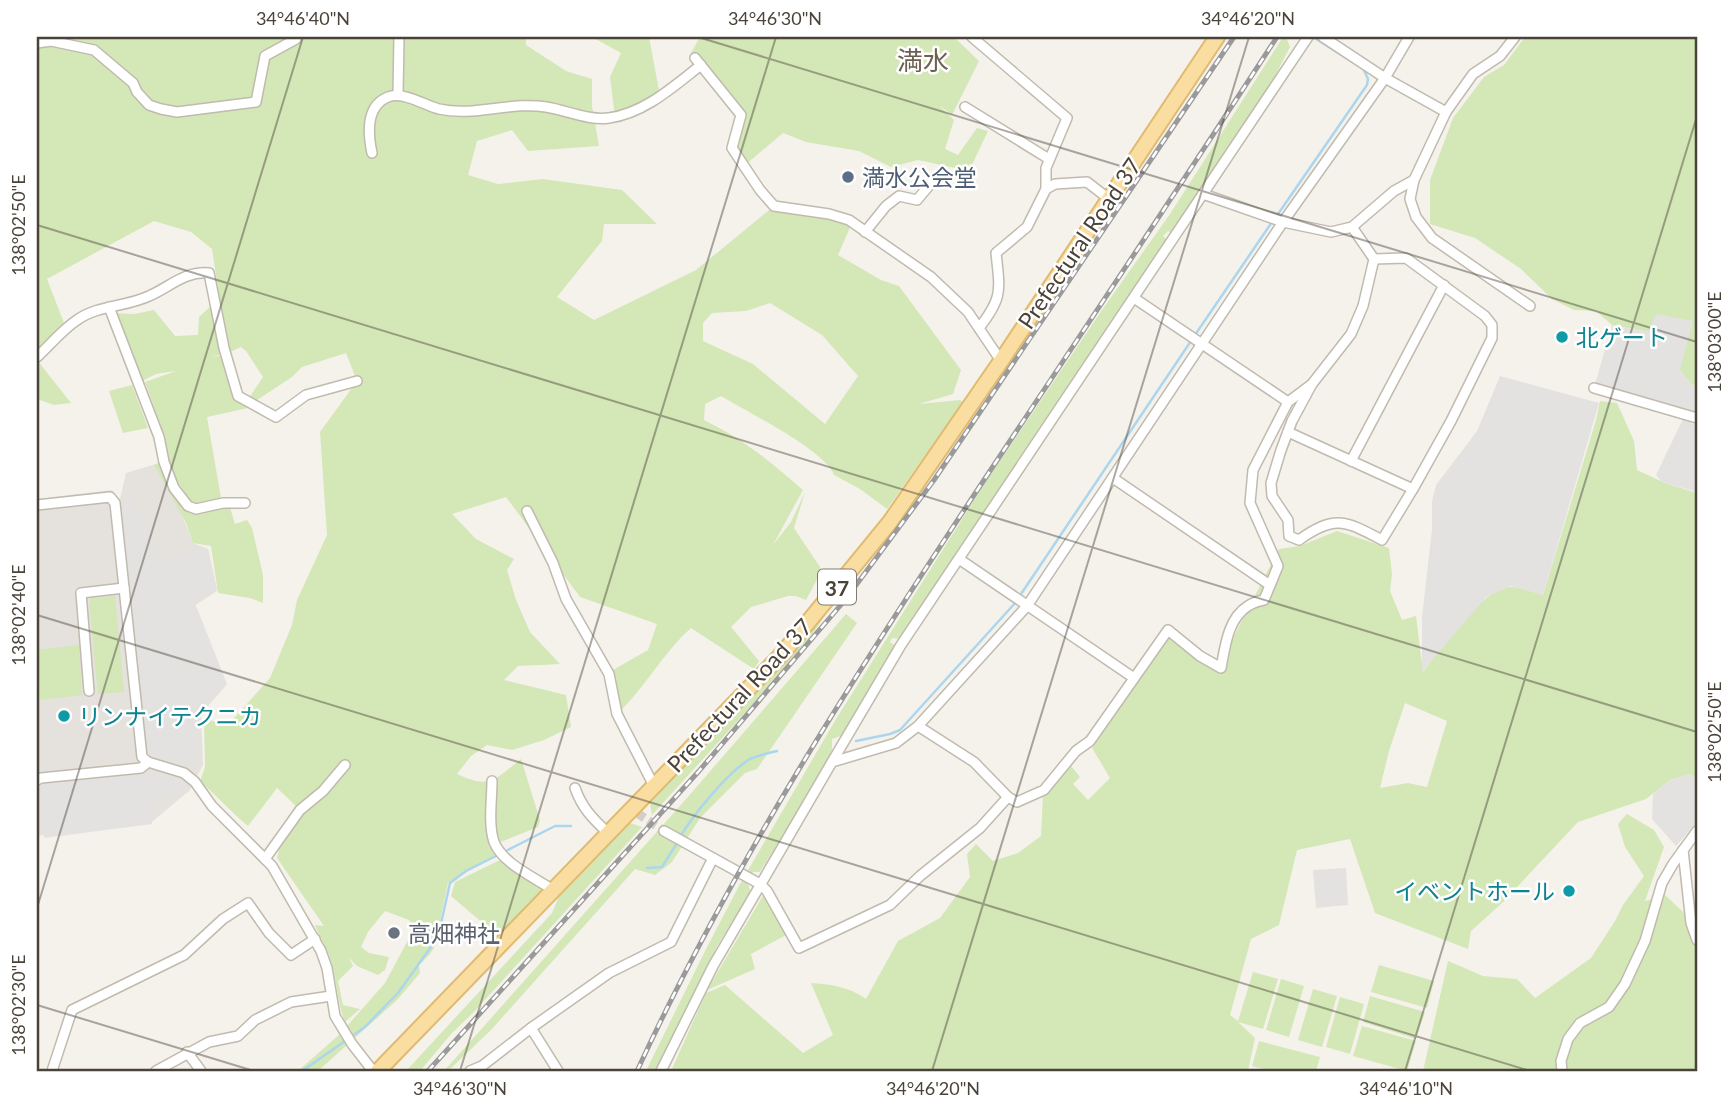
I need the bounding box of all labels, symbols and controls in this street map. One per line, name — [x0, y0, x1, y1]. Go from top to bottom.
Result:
text: 34°46'40"N — [256, 7, 350, 29]
text: 34°46'30"N — [728, 7, 822, 29]
text: 34°46'20"N — [1201, 7, 1295, 29]
district label: 満水 — [897, 44, 949, 76]
street label: Prefectural Road 37 — [1011, 152, 1147, 334]
place label: 満水公会堂 — [862, 163, 977, 191]
marker: 満水公会堂 — [840, 169, 856, 185]
text: 138°02'50"E — [7, 174, 29, 276]
text: 138°03'00"E — [1703, 291, 1725, 393]
place label: 北ゲート — [1576, 323, 1668, 351]
marker: 北ゲート — [1554, 329, 1570, 345]
text: 138°02'40"E — [7, 564, 29, 666]
road number: 37 — [818, 570, 856, 604]
street label: Prefectural Road 37 — [661, 612, 817, 778]
text: 138°02'50"E — [1703, 681, 1725, 783]
place label: リンナイテクニカ — [78, 702, 262, 730]
marker: リンナイテクニカ — [56, 708, 72, 724]
place label: イベントホール — [1394, 877, 1555, 905]
marker: イベントホール — [1561, 883, 1577, 899]
place label: 高畑神社 — [408, 919, 500, 947]
marker: 高畑神社 — [386, 925, 402, 941]
text: 138°02'30"E — [7, 954, 29, 1056]
text: 34°46'30"N — [413, 1077, 507, 1099]
text: 34°46'20"N — [886, 1077, 980, 1099]
text: 34°46'10"N — [1359, 1077, 1453, 1099]

